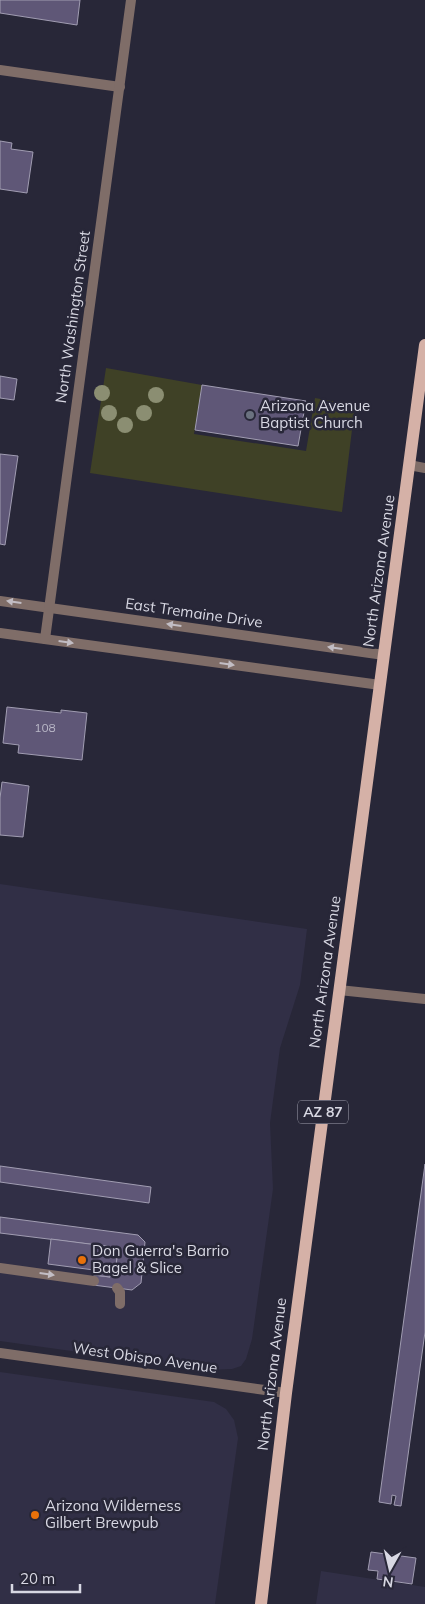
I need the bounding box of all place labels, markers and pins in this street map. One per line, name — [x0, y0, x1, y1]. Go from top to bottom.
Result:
place label: Arizona Avenue Baptist Church — [260, 396, 370, 432]
marker: Arizona Avenue Baptist Church — [244, 409, 256, 421]
place label: Don Guerra's Barrio Bagel & Slice — [92, 1241, 229, 1277]
marker: Don Guerra's Barrio Bagel & Slice — [76, 1254, 88, 1266]
place label: Arizona Wilderness Gilbert Brewpub — [45, 1496, 181, 1532]
marker: Arizona Wilderness Gilbert Brewpub — [29, 1509, 41, 1521]

